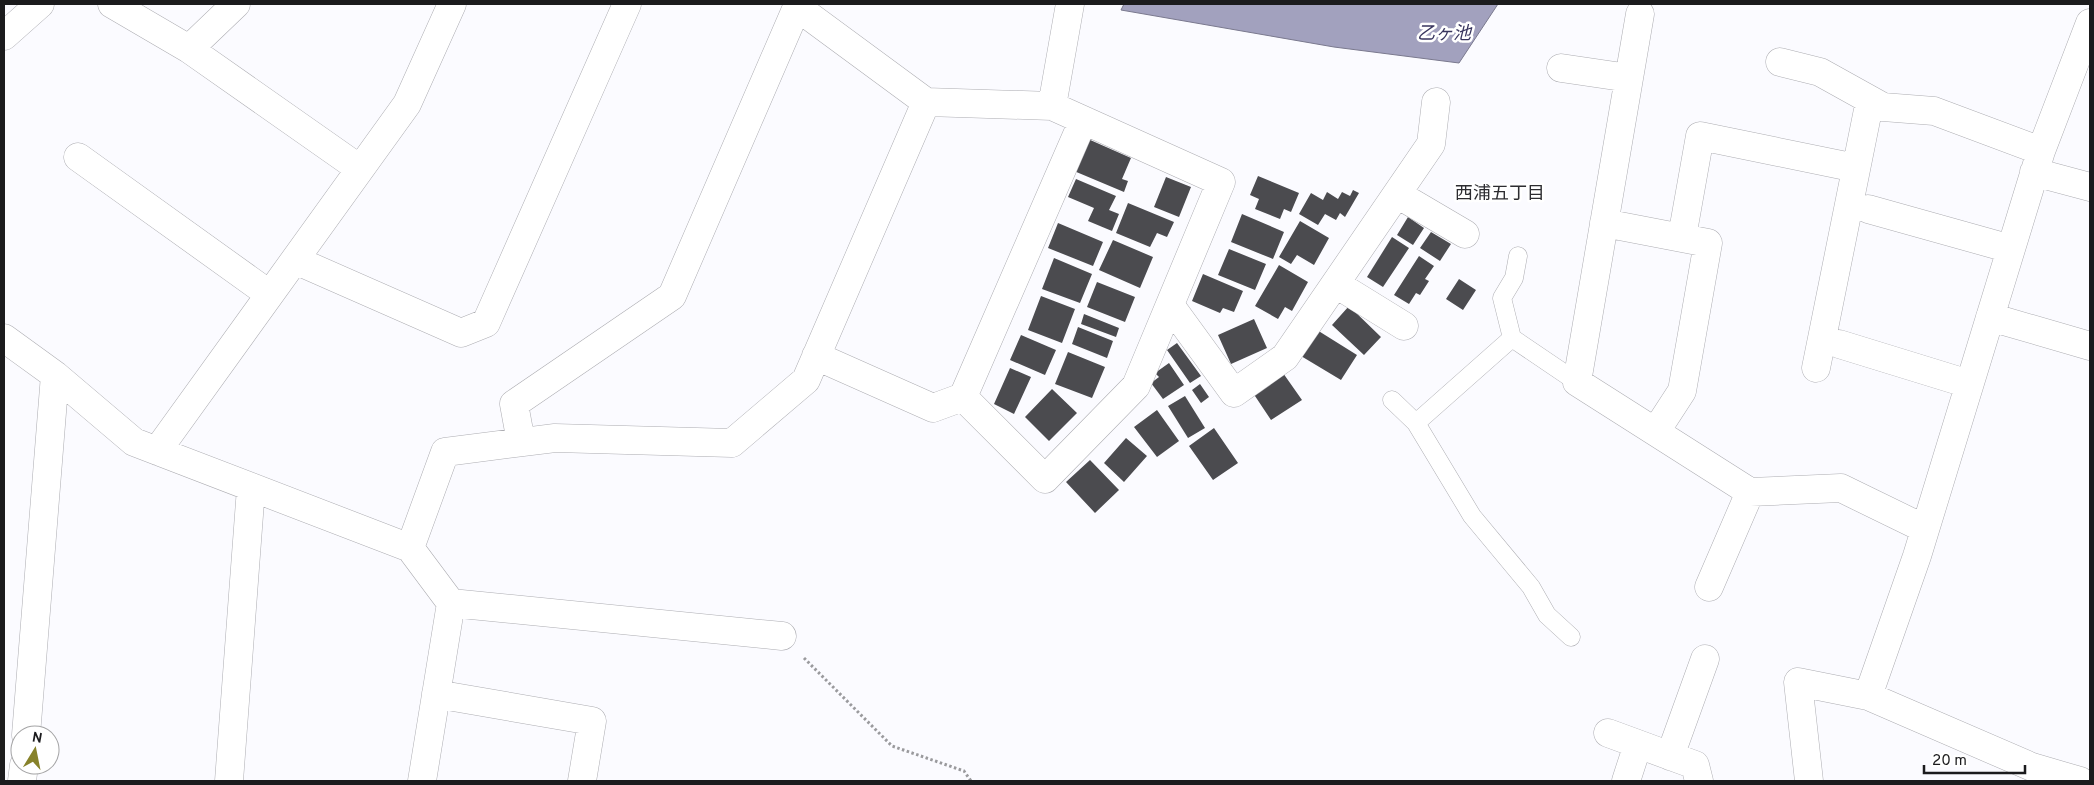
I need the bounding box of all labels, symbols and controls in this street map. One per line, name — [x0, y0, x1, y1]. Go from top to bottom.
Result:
water label: 乙ヶ池 — [1417, 23, 1473, 46]
district label: 西浦五丁目 — [1455, 183, 1545, 206]
north arrow — [10, 725, 60, 775]
text: N — [31, 729, 43, 748]
scale bar — [1924, 742, 2025, 774]
text: 20 m — [1932, 752, 1967, 771]

